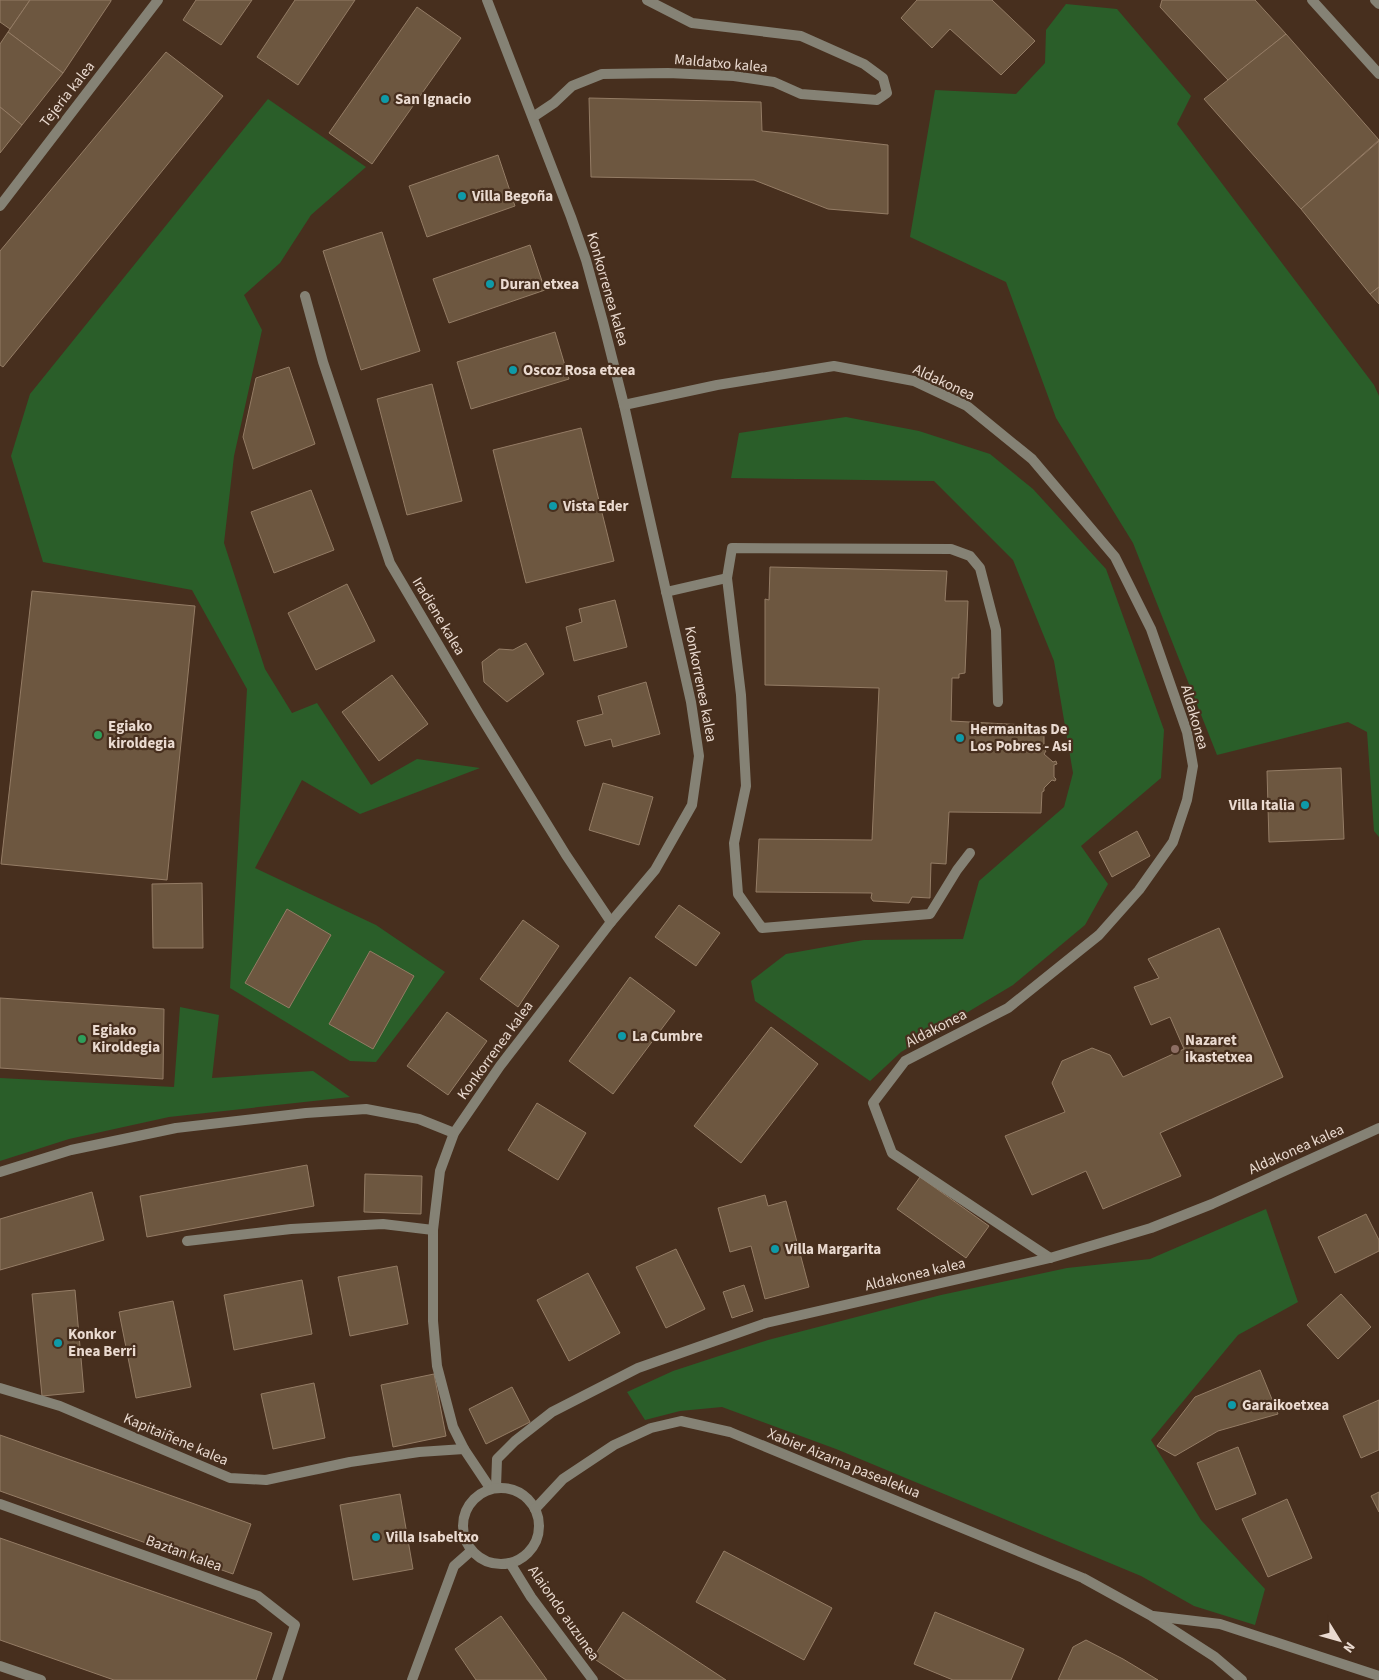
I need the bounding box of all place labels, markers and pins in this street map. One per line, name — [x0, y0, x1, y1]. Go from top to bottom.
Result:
place label: San Ignacio — [395, 89, 471, 110]
marker: San Ignacio — [379, 93, 391, 105]
place label: Villa Begoña — [471, 186, 553, 207]
marker: Villa Begoña — [456, 190, 468, 202]
place label: Duran etxea — [500, 274, 579, 295]
marker: Duran etxea — [484, 278, 496, 290]
place label: Oscoz Rosa etxea — [523, 360, 635, 381]
marker: Oscoz Rosa etxea — [507, 364, 519, 376]
place label: Vista Eder — [562, 496, 629, 517]
marker: Vista Eder — [547, 500, 559, 512]
place label: Egiako kiroldegia — [108, 716, 175, 754]
place label: Hermanitas De Los Pobres - Asi — [970, 719, 1072, 757]
marker: Egiako kiroldegia — [92, 729, 104, 741]
marker: Hermanitas De Los Pobres - Asi — [954, 732, 966, 744]
place label: Villa Italia — [1228, 795, 1295, 816]
marker: Villa Italia — [1299, 799, 1311, 811]
place label: Egiako Kiroldegia — [92, 1020, 160, 1058]
place label: La Cumbre — [632, 1026, 703, 1047]
marker: La Cumbre — [616, 1030, 628, 1042]
place label: Nazaret ikastetxea — [1185, 1030, 1253, 1068]
marker: Egiako Kiroldegia — [76, 1033, 88, 1045]
marker: Nazaret ikastetxea — [1169, 1043, 1181, 1055]
place label: Villa Margarita — [784, 1239, 881, 1260]
marker: Villa Margarita — [769, 1243, 781, 1255]
place label: Konkor Enea Berri — [68, 1324, 136, 1362]
marker: Konkor Enea Berri — [52, 1337, 64, 1349]
place label: Garaikoetxea — [1242, 1395, 1329, 1416]
marker: Garaikoetxea — [1226, 1399, 1238, 1411]
place label: Villa Isabeltxo — [385, 1527, 479, 1548]
marker: Villa Isabeltxo — [370, 1531, 382, 1543]

